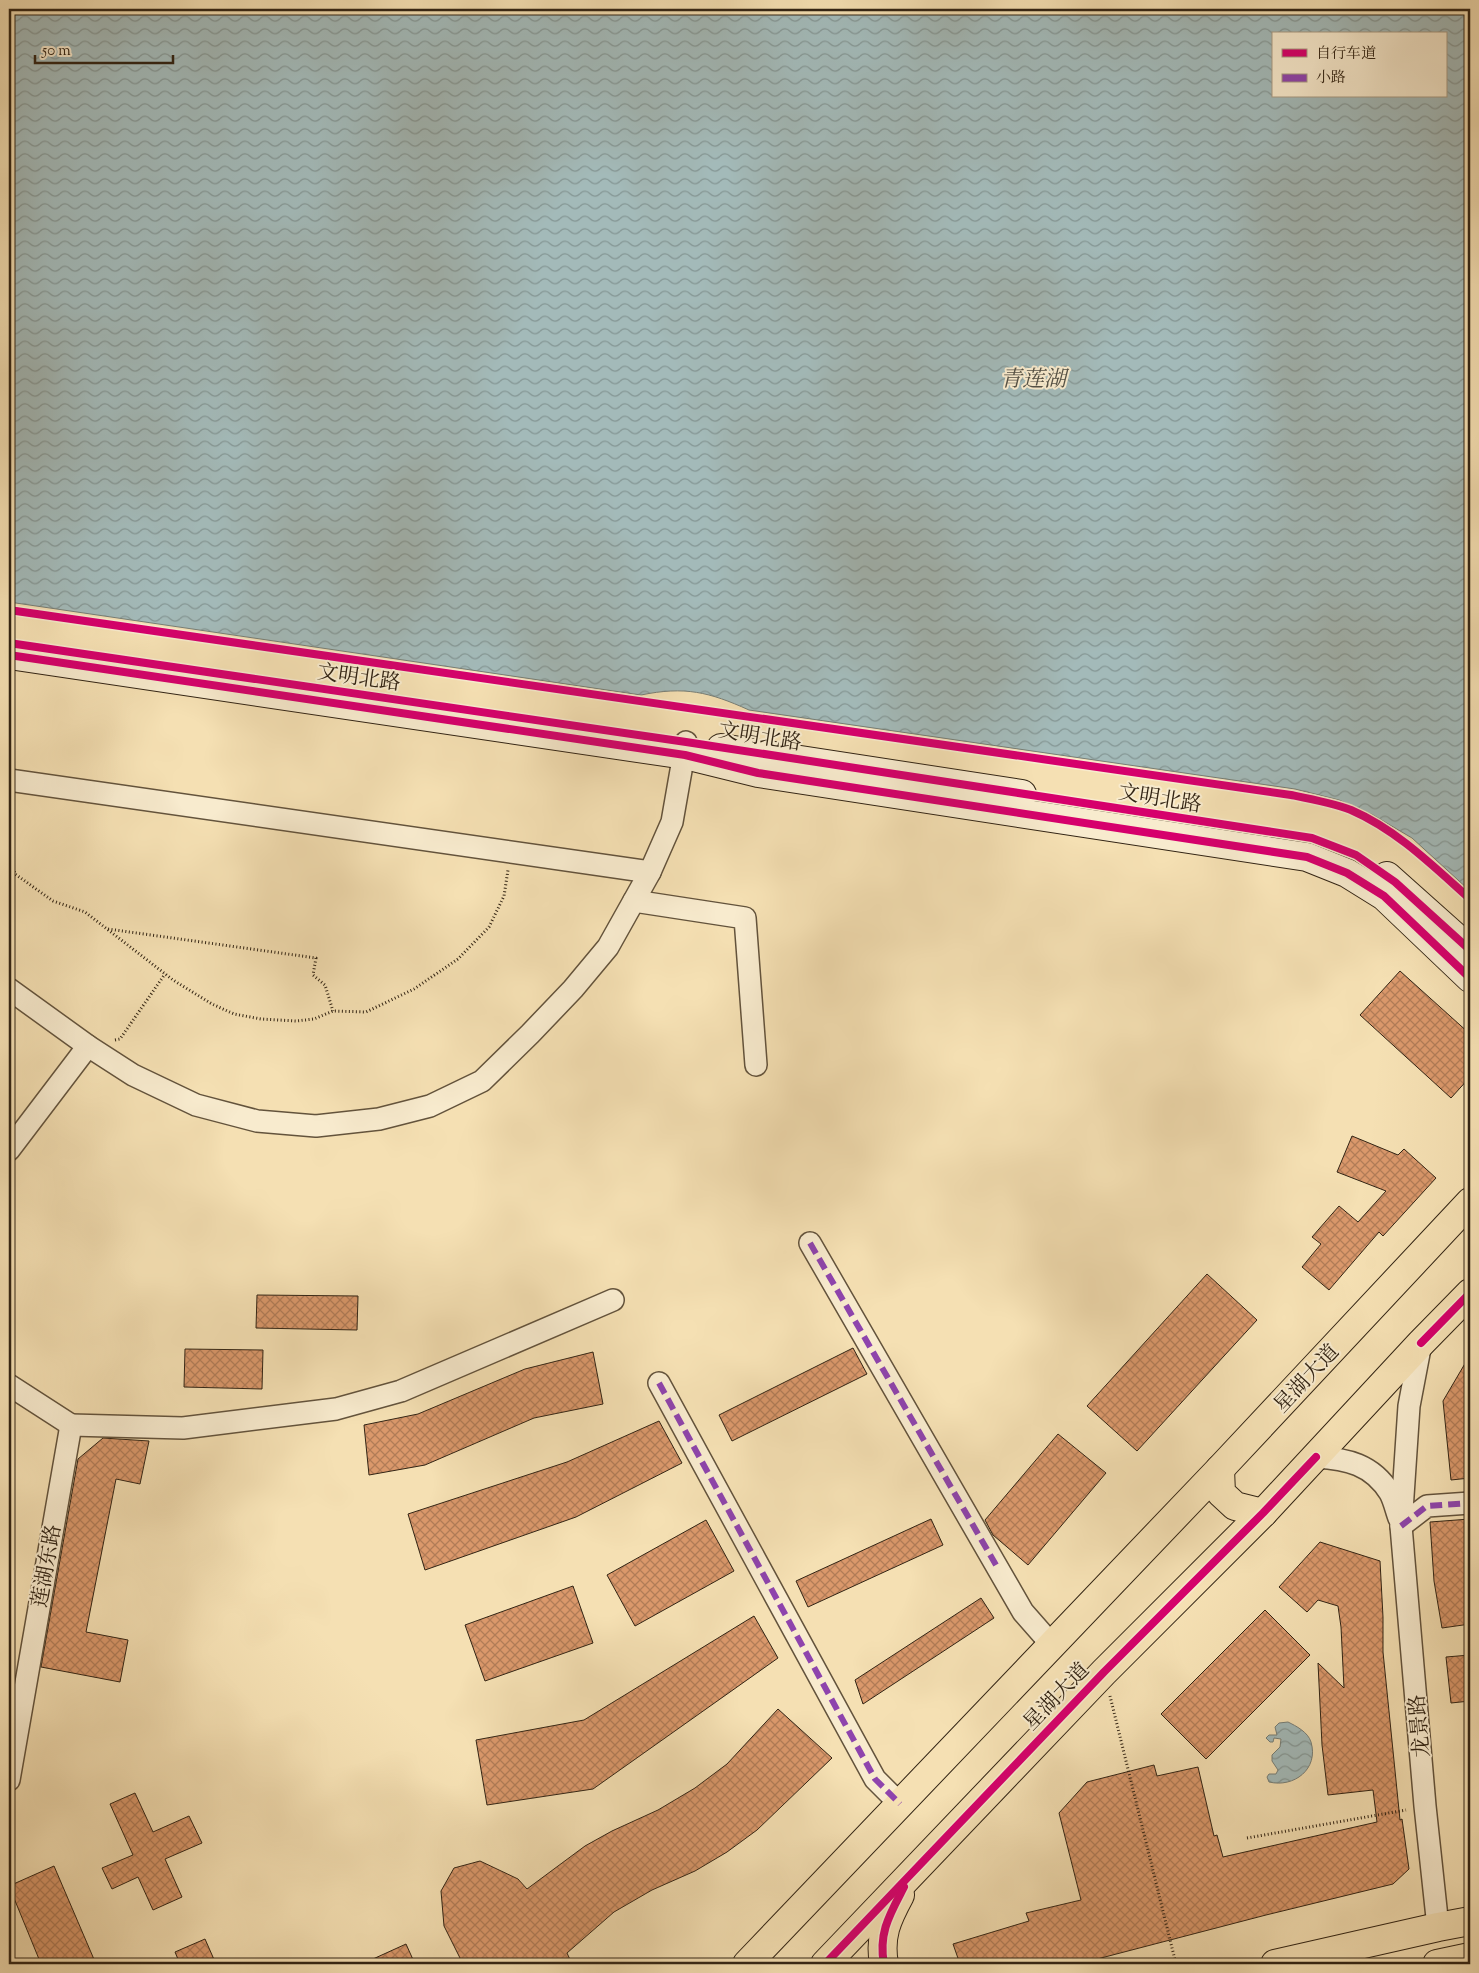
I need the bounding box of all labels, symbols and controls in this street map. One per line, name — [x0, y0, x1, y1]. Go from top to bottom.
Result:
scale bar — [35, 32, 172, 64]
legend — [1272, 32, 1446, 98]
text: 50 m — [41, 41, 71, 62]
text: 自行车道 — [1316, 44, 1376, 65]
text: 小路 — [1316, 68, 1346, 89]
water label: 青莲湖 — [1000, 365, 1070, 397]
street label: 文明北路 — [315, 658, 402, 700]
street label: 文明北路 — [716, 717, 804, 759]
street label: 文明北路 — [1116, 779, 1204, 821]
street label: 星湖大道 — [1268, 1338, 1347, 1420]
street label: 莲湖东路 — [26, 1522, 70, 1610]
street label: 星湖大道 — [1017, 1657, 1097, 1738]
street label: 龙景路 — [1403, 1693, 1439, 1759]

